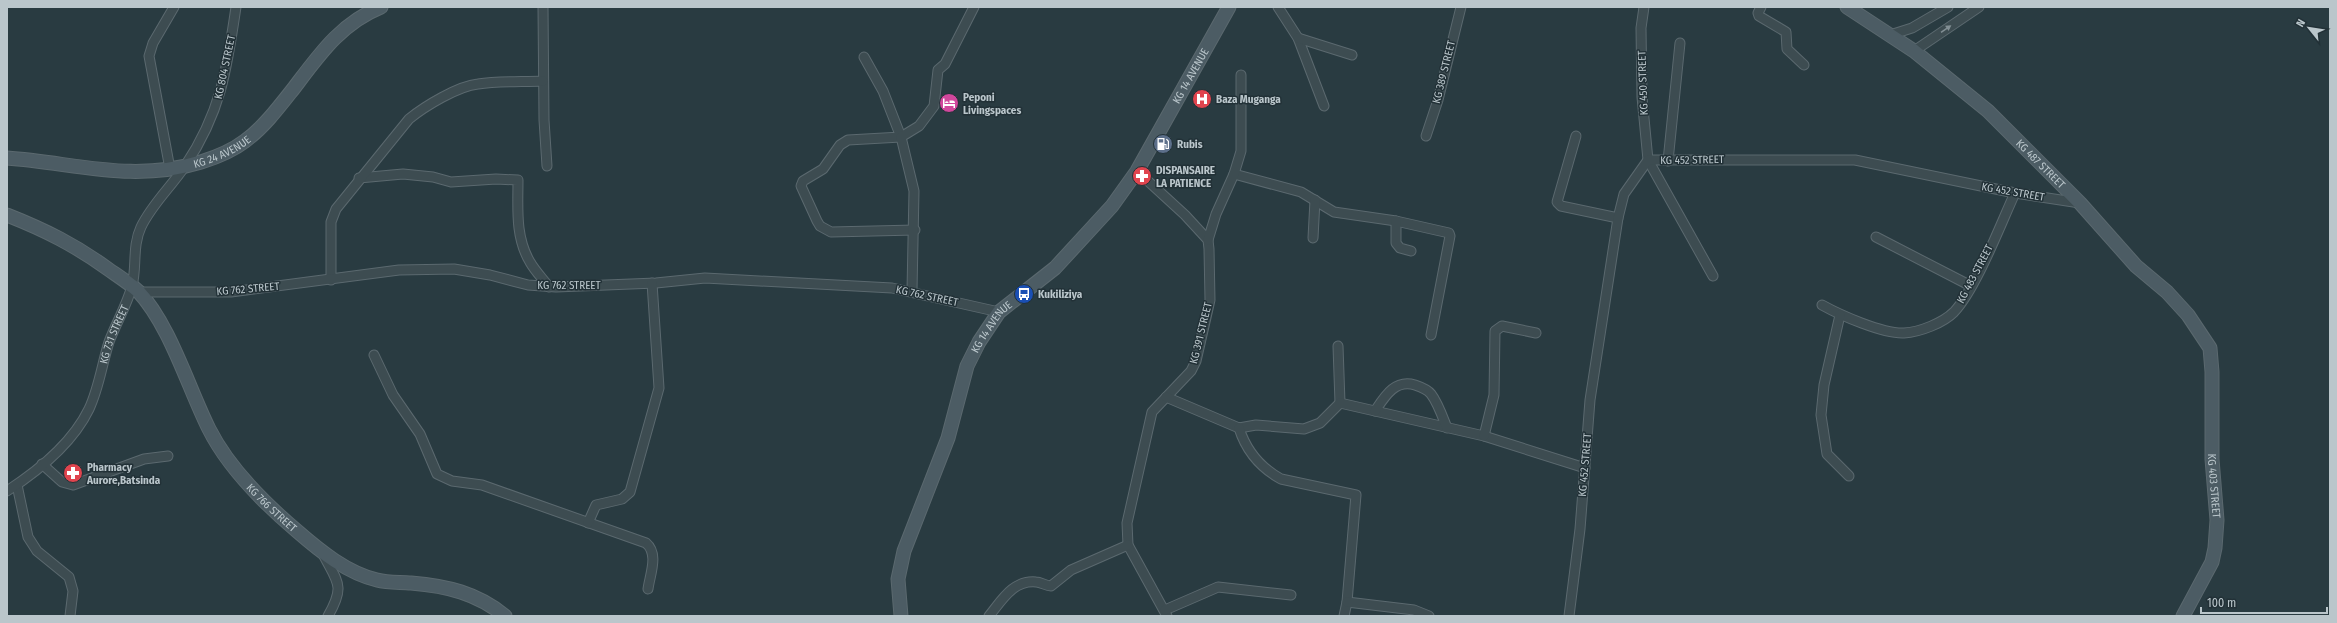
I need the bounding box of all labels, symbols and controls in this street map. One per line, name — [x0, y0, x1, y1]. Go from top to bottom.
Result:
north arrow — [2289, 8, 2329, 48]
text: N — [2293, 17, 2308, 29]
one-way arrow — [1941, 25, 1952, 33]
street label: KG 804 STREET — [212, 33, 238, 100]
street label: KG 389 STREET — [1430, 38, 1458, 105]
street label: KG 14 AVENUE — [1170, 46, 1211, 106]
street label: KG 450 STREET — [1635, 49, 1651, 116]
hospital icon: Baza Muganga — [1191, 88, 1213, 110]
place label: Peponi Livingspaces — [963, 91, 1021, 117]
hotel icon: Peponi Livingspaces — [938, 92, 960, 114]
place label: Baza Muganga — [1216, 93, 1281, 106]
street label: KG 24 AVENUE — [192, 133, 253, 170]
fuel station icon: Rubis — [1152, 133, 1174, 155]
street label: KG 487 STREET — [2013, 136, 2069, 192]
place label: Rubis — [1177, 138, 1203, 151]
street label: KG 452 STREET — [1660, 153, 1725, 167]
place label: DISPANSAIRE LA PATIENCE — [1156, 164, 1215, 190]
pharmacy icon: DISPANSAIRE LA PATIENCE — [1131, 165, 1153, 187]
street label: KG 452 STREET — [1980, 180, 2046, 204]
street label: KG 483 STREET — [1954, 242, 1996, 306]
street label: KG 762 STREET — [537, 279, 602, 292]
street label: KG 762 STREET — [216, 280, 281, 298]
street label: KG 762 STREET — [895, 283, 960, 309]
bus stop icon: Kukiliziya — [1013, 283, 1035, 305]
place label: Kukiliziya — [1038, 288, 1083, 301]
street label: KG 14 AVENUE — [968, 298, 1014, 355]
street label: KG 391 STREET — [1187, 300, 1215, 365]
street label: KG 731 STREET — [97, 302, 131, 365]
street label: KG 452 STREET — [1576, 432, 1594, 497]
street label: KG 403 STREET — [2206, 453, 2223, 519]
place label: Pharmacy Aurore,Batsinda — [86, 461, 161, 487]
pharmacy icon: Pharmacy Aurore,Batsinda — [62, 462, 84, 484]
street label: KG 766 STREET — [244, 481, 300, 535]
scale bar — [2201, 589, 2327, 615]
text: 100 m — [2207, 596, 2236, 610]

